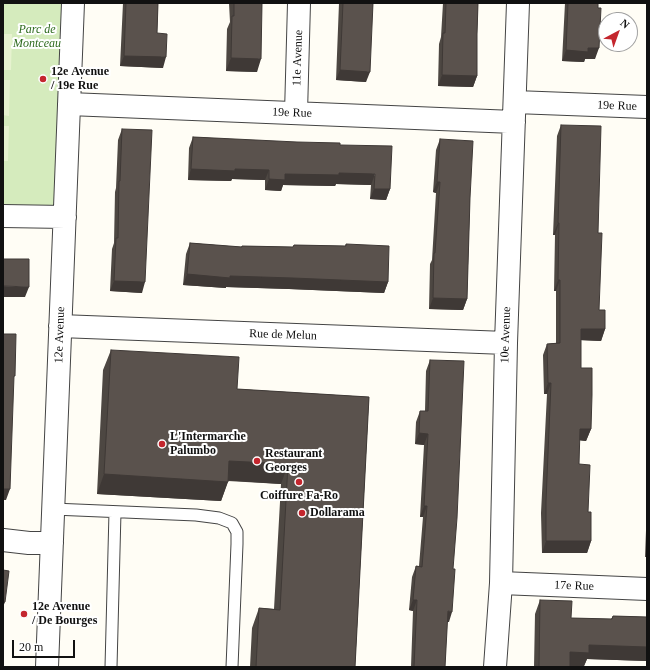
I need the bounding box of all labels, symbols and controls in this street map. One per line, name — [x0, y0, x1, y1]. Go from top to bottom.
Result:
north arrow — [598, 12, 638, 52]
text: N — [618, 17, 632, 31]
park label: Parc de Montceau — [13, 23, 61, 51]
street label: 11e Avenue — [290, 30, 306, 86]
place label: 12e Avenue / 19e Rue — [51, 65, 109, 93]
marker: 12e Avenue / 19e Rue — [38, 74, 48, 84]
street label: 19e Rue — [597, 98, 637, 114]
street label: 19e Rue — [272, 105, 312, 121]
street label: 12e Avenue — [52, 306, 68, 364]
street label: 10e Avenue — [498, 306, 514, 364]
street label: Rue de Melun — [249, 327, 317, 343]
place label: L'Intermarche Palumbo — [170, 430, 246, 458]
marker: L'Intermarche Palumbo — [157, 439, 167, 449]
place label: Restaurant Georges — [265, 447, 322, 475]
marker: Restaurant Georges — [252, 456, 262, 466]
marker: Coiffure Fa-Ro — [294, 477, 304, 487]
place label: Coiffure Fa-Ro — [260, 489, 338, 503]
place label: Dollarama — [310, 506, 365, 520]
marker: Dollarama — [297, 508, 307, 518]
street label: 17e Rue — [554, 578, 594, 594]
place label: 12e Avenue / De Bourges — [32, 600, 97, 628]
marker: 12e Avenue / De Bourges — [19, 609, 29, 619]
scale bar — [14, 632, 77, 658]
text: 20 m — [19, 640, 43, 654]

